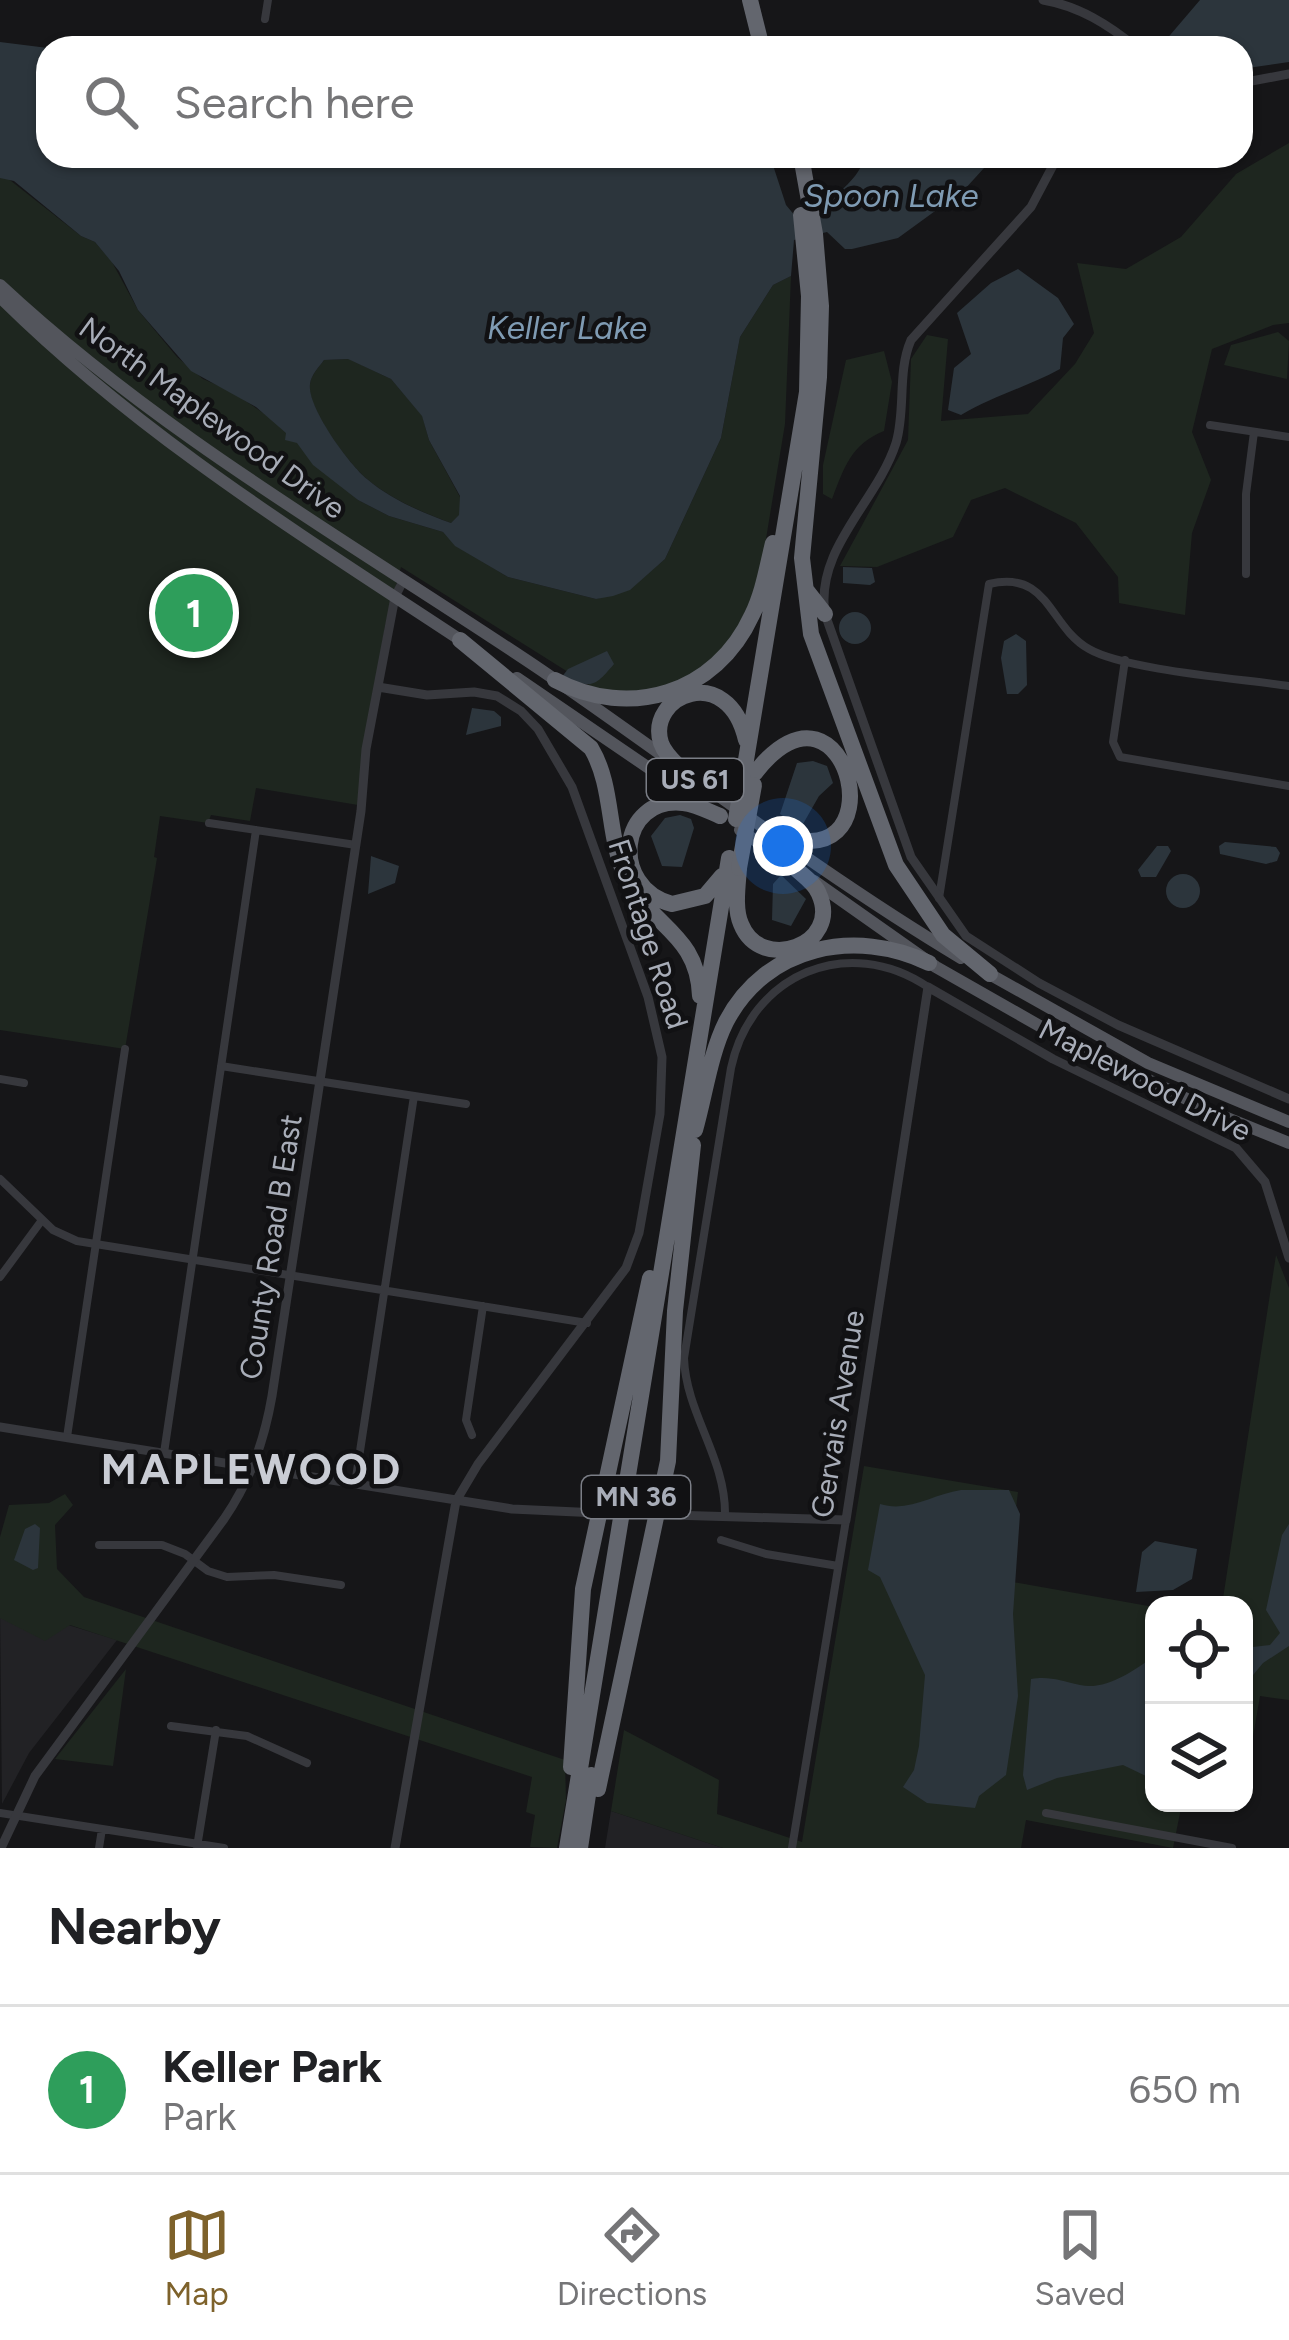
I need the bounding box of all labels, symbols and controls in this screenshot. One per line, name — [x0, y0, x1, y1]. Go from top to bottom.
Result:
search box — [36, 36, 1253, 168]
icon: search — [78, 69, 144, 135]
text: Search here — [174, 75, 414, 129]
water label: Spoon Lake — [804, 176, 978, 215]
water label: Keller Lake — [487, 308, 647, 347]
street label: North Maplewood Drive — [72, 309, 352, 526]
pin: 1 — [155, 568, 233, 658]
road number: US 61 — [647, 759, 743, 801]
your location — [753, 816, 813, 876]
street label: Frontage Road — [600, 834, 697, 1033]
street label: Maplewood Drive — [1033, 1010, 1258, 1149]
street label: County Road B East — [231, 1112, 310, 1382]
street label: Gervais Avenue — [803, 1307, 872, 1520]
district label: MAPLEWOOD — [101, 1444, 403, 1495]
road number: MN 36 — [582, 1476, 690, 1518]
map controls — [1145, 1596, 1253, 1812]
button: locate — [1145, 1596, 1253, 1704]
button: layers — [1145, 1704, 1253, 1812]
text: Nearby — [48, 1896, 221, 1957]
text: Keller Park — [162, 2039, 382, 2093]
text: 1 — [79, 2066, 95, 2113]
text: 650 m — [1129, 2066, 1241, 2113]
text: Park — [162, 2093, 236, 2140]
tab: Map — [164, 2202, 230, 2313]
tab: Directions — [557, 2202, 707, 2313]
tab: Saved — [1034, 2202, 1125, 2313]

